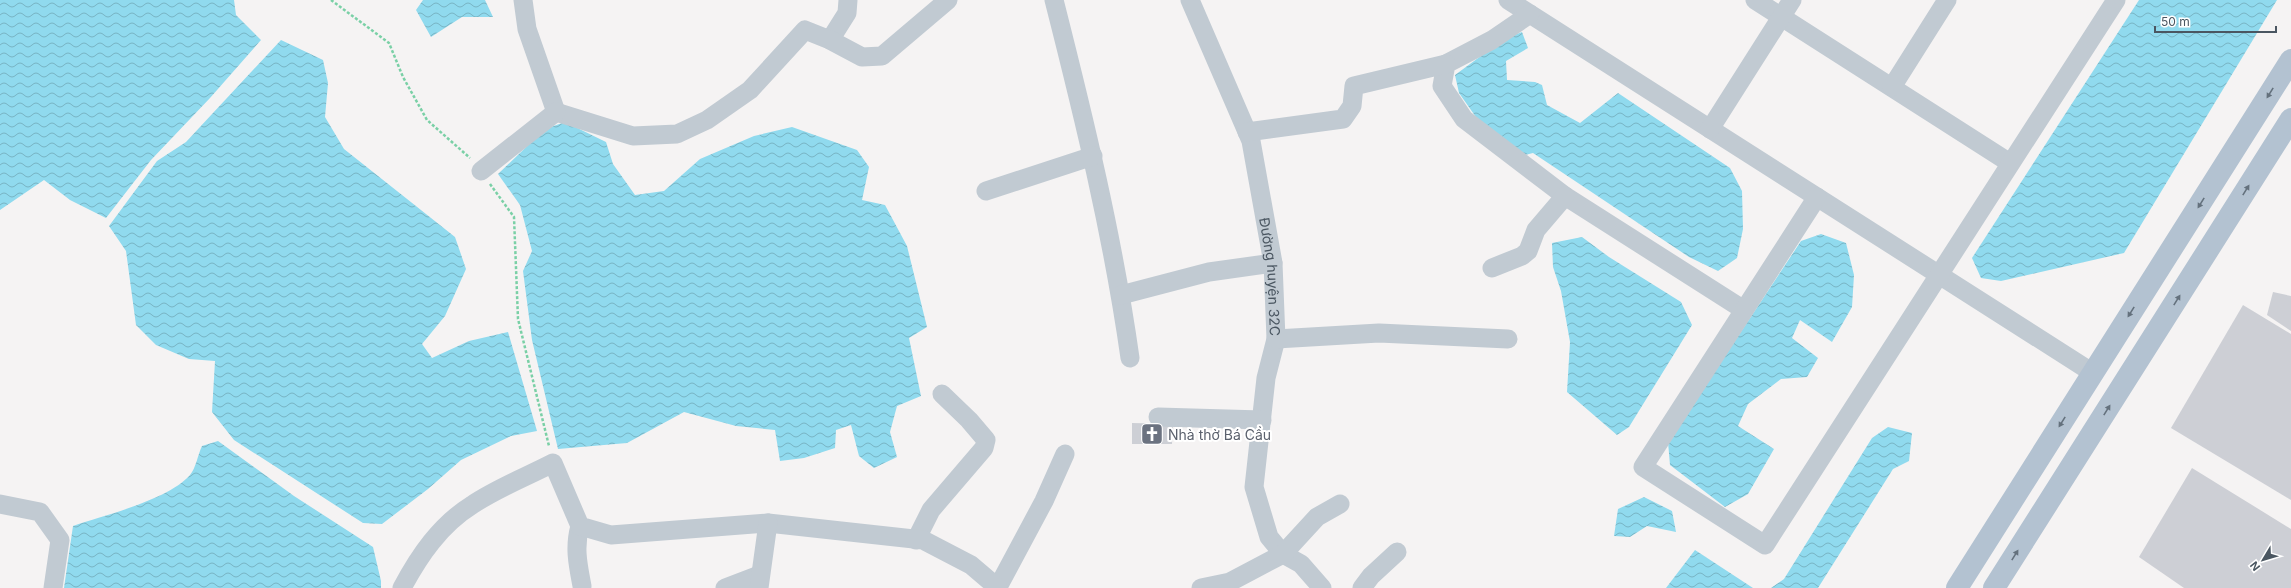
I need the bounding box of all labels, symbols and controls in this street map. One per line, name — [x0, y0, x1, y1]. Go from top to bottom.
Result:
scale bar — [2155, 8, 2276, 34]
text: 50 m — [2161, 14, 2190, 29]
one-way arrow — [2266, 88, 2274, 98]
one-way arrow — [2242, 185, 2250, 195]
one-way arrow — [2197, 197, 2205, 208]
street label: Đường huyện 32C — [1256, 216, 1284, 336]
one-way arrow — [2173, 294, 2180, 306]
one-way arrow — [2128, 306, 2135, 318]
one-way arrow — [2103, 405, 2111, 415]
one-way arrow — [2058, 417, 2066, 427]
church icon: Nhà thờ Bá Cầu — [1139, 421, 1165, 447]
place label: Nhà thờ Bá Cầu — [1168, 426, 1271, 443]
north arrow — [2243, 540, 2283, 580]
one-way arrow — [2011, 550, 2019, 560]
text: N — [2247, 559, 2263, 574]

